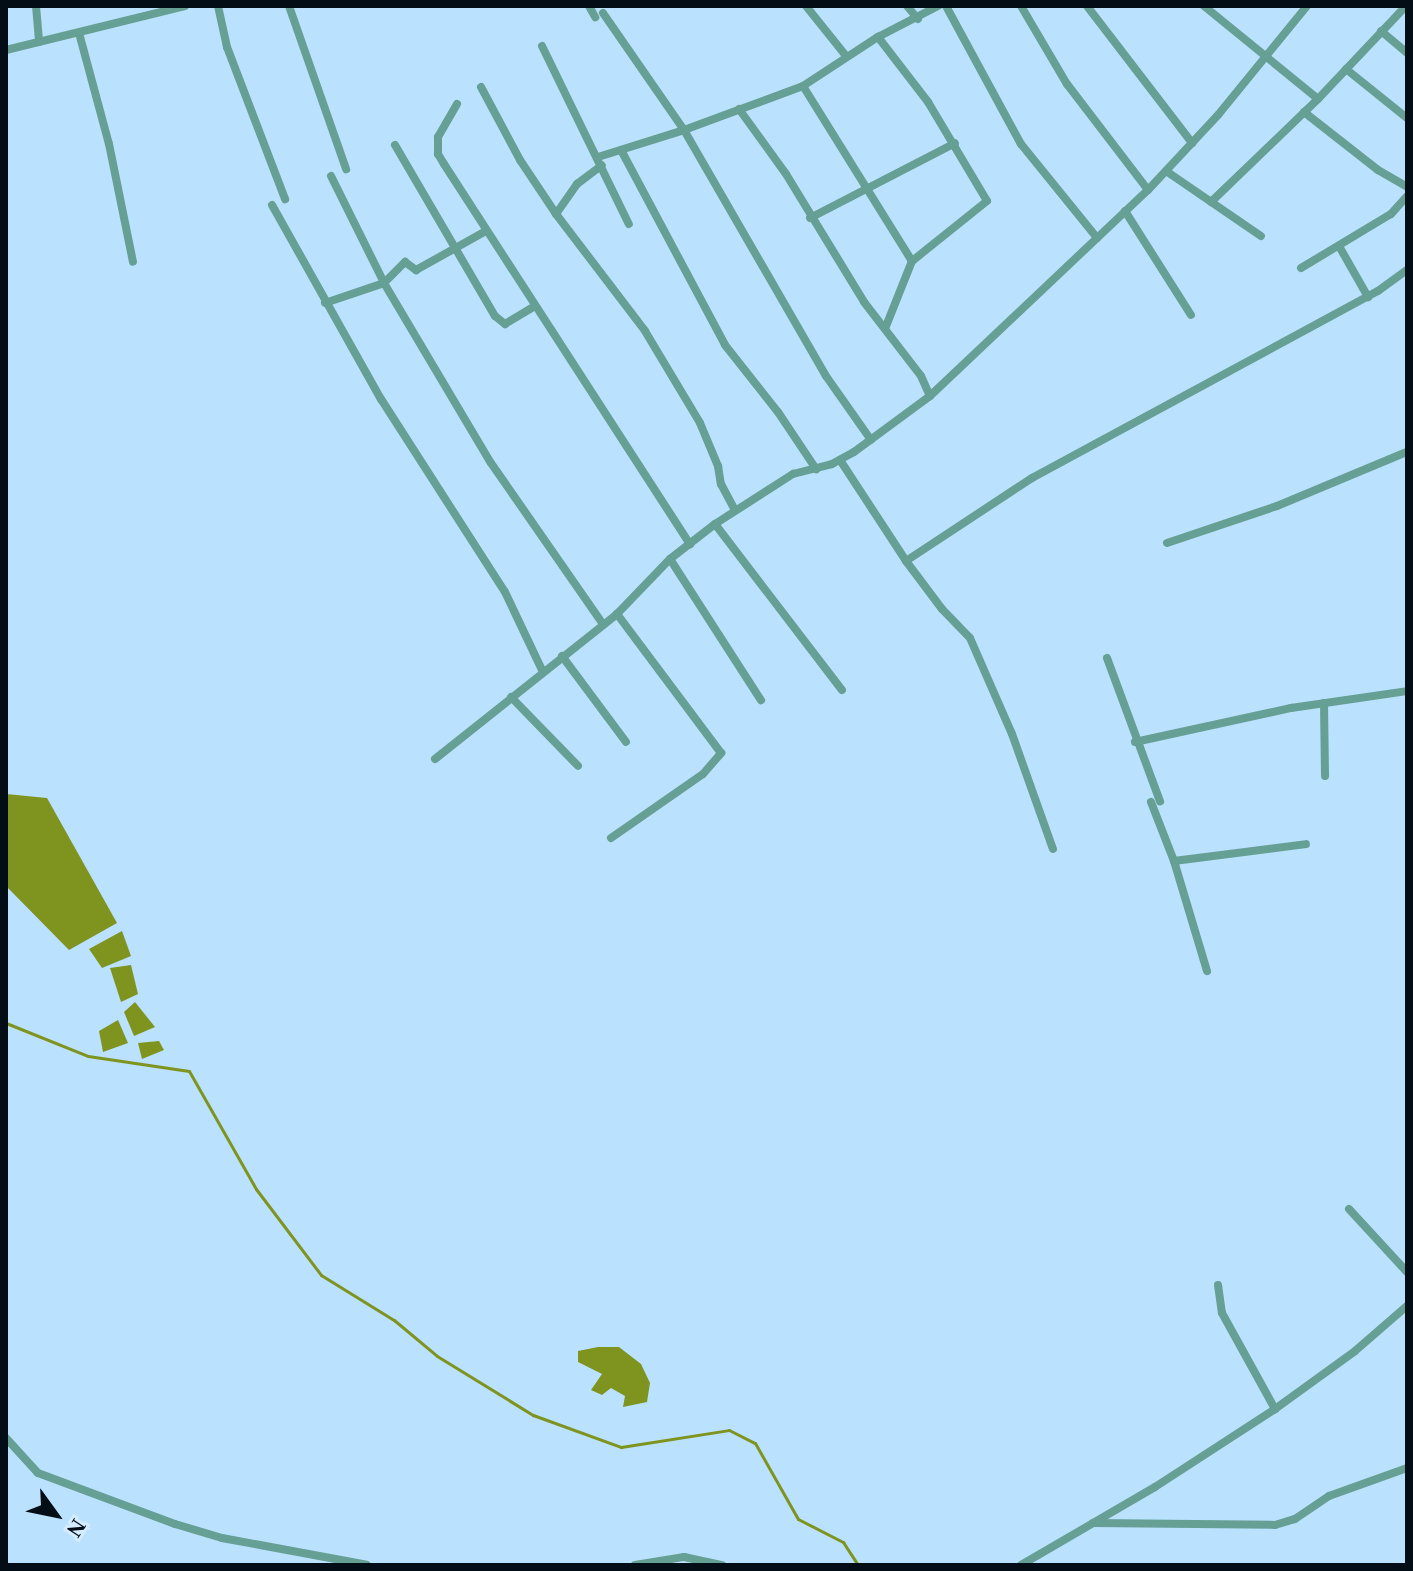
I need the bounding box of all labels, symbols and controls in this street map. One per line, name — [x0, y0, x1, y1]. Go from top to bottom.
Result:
north arrow — [16, 1475, 96, 1555]
text: N — [62, 1515, 91, 1542]

